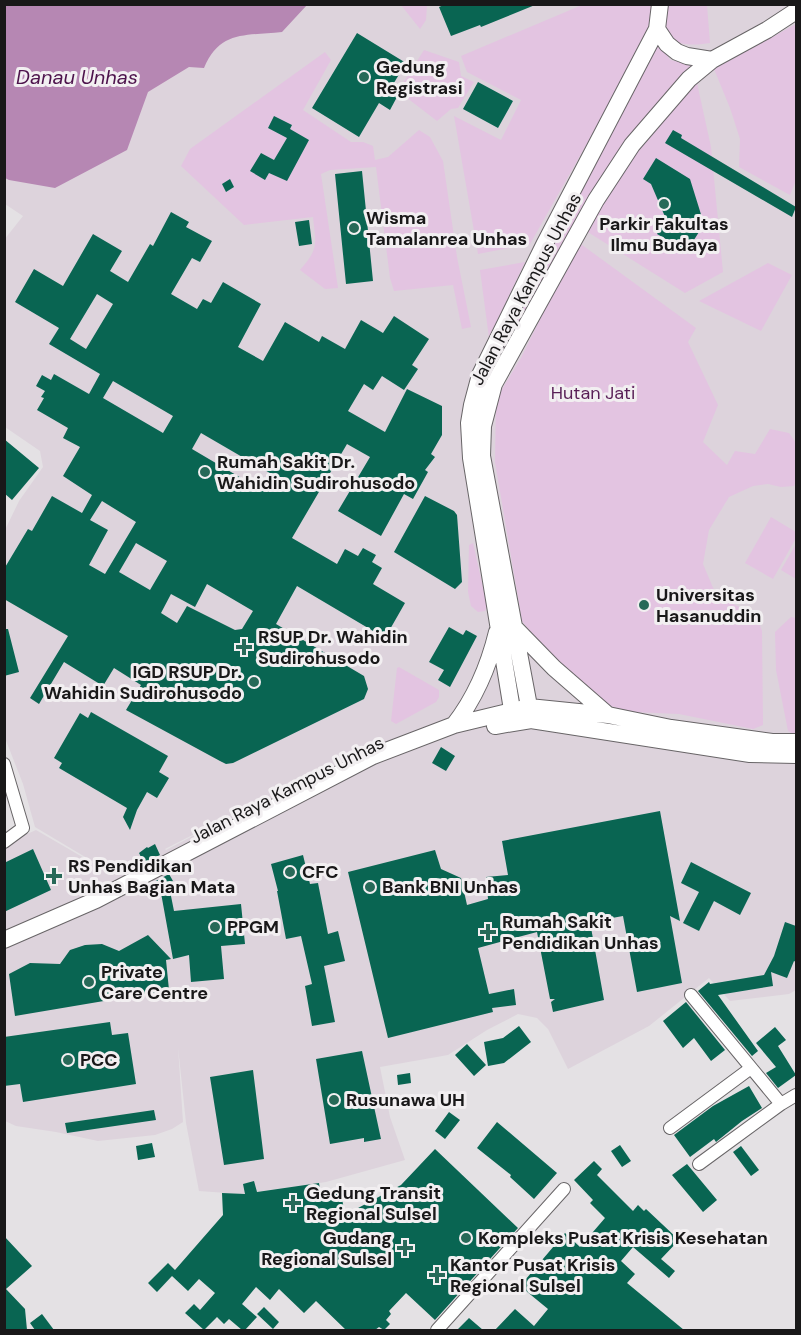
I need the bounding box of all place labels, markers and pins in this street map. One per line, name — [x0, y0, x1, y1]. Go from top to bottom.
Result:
place label: Gedung Registrasi — [376, 55, 463, 100]
marker: Gedung Registrasi — [357, 70, 371, 84]
marker: Parkir Fakultas Ilmu Budaya — [657, 197, 671, 211]
place label: Wisma Tamalanrea Unhas — [366, 206, 527, 251]
place label: Parkir Fakultas Ilmu Budaya — [599, 212, 729, 257]
marker: Wisma Tamalanrea Unhas — [347, 221, 361, 235]
place label: Rumah Sakit Dr. Wahidin Sudirohusodo — [217, 450, 415, 495]
marker: Rumah Sakit Dr. Wahidin Sudirohusodo — [198, 465, 212, 479]
place label: Universitas Hasanuddin — [656, 583, 761, 628]
marker: Universitas Hasanuddin — [637, 598, 651, 612]
place label: RSUP Dr. Wahidin Sudirohusodo — [258, 625, 408, 670]
marker: RSUP Dr. Wahidin Sudirohusodo — [235, 638, 253, 656]
place label: IGD RSUP Dr. Wahidin Sudirohusodo — [44, 660, 242, 705]
marker: IGD RSUP Dr. Wahidin Sudirohusodo — [247, 675, 261, 689]
place label: RS Pendidikan Unhas Bagian Mata — [68, 854, 235, 899]
place label: CFC — [302, 860, 339, 884]
marker: CFC — [283, 865, 297, 879]
marker: RS Pendidikan Unhas Bagian Mata — [45, 867, 63, 885]
place label: Bank BNI Unhas — [382, 875, 518, 899]
marker: Bank BNI Unhas — [363, 880, 377, 894]
place label: Rumah Sakit Pendidikan Unhas — [502, 910, 659, 955]
place label: PPGM — [227, 915, 279, 939]
marker: PPGM — [208, 920, 222, 934]
marker: Rumah Sakit Pendidikan Unhas — [479, 923, 497, 941]
place label: Private Care Centre — [101, 960, 208, 1005]
marker: Private Care Centre — [82, 975, 96, 989]
place label: PCC — [80, 1048, 118, 1072]
marker: PCC — [61, 1053, 75, 1067]
place label: Rusunawa UH — [346, 1088, 465, 1112]
marker: Rusunawa UH — [327, 1093, 341, 1107]
place label: Gedung Transit Regional Sulsel — [306, 1181, 441, 1226]
marker: Gedung Transit Regional Sulsel — [284, 1194, 302, 1212]
place label: Gudang Regional Sulsel — [261, 1226, 392, 1271]
place label: Kompleks Pusat Krisis Kesehatan — [478, 1226, 768, 1250]
marker: Kompleks Pusat Krisis Kesehatan — [459, 1231, 473, 1245]
marker: Gudang Regional Sulsel — [396, 1239, 414, 1257]
place label: Kantor Pusat Krisis Regional Sulsel — [450, 1253, 615, 1298]
marker: Kantor Pusat Krisis Regional Sulsel — [428, 1266, 446, 1284]

